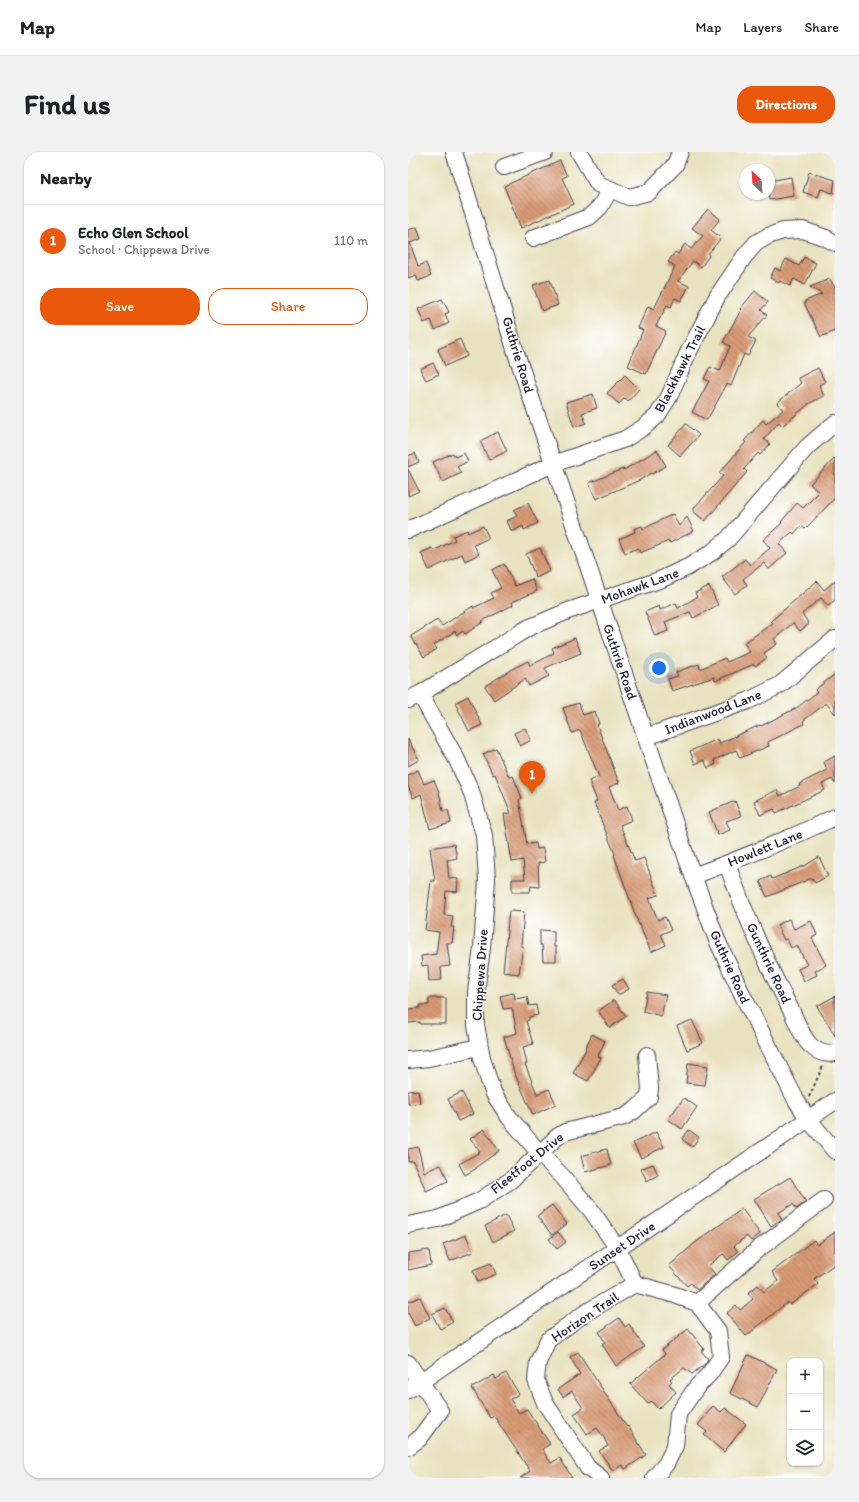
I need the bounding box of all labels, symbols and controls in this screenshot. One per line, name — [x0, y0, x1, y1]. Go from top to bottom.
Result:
text: Map — [20, 16, 55, 39]
text: Map — [696, 19, 721, 36]
text: Layers — [743, 19, 782, 36]
text: Share — [804, 19, 839, 36]
button: Directions — [737, 86, 835, 123]
text: Find us — [24, 87, 111, 121]
north arrow — [739, 164, 775, 200]
text: Nearby — [40, 168, 92, 188]
text: Echo Glen School — [78, 224, 188, 242]
text: 1 — [50, 233, 56, 248]
text: 110 m — [334, 233, 368, 248]
text: School · Chippewa Drive — [78, 242, 210, 257]
button: Save — [40, 288, 200, 325]
button: Share — [208, 288, 368, 325]
street label: Guthrie Road — [498, 315, 538, 396]
street label: Blackhawk Trail — [651, 323, 709, 415]
street label: Mohawk Lane — [599, 564, 681, 608]
street label: Guthrie Road — [599, 622, 641, 702]
your location — [649, 658, 669, 678]
street label: Indianwood Lane — [662, 686, 764, 738]
pin: 1 — [519, 761, 545, 794]
street label: Howlett Lane — [725, 825, 805, 871]
street label: Gunthrie Road — [743, 920, 795, 1006]
street label: Guthrie Road — [706, 927, 754, 1007]
street label: Chippewa Drive — [468, 928, 492, 1022]
street label: Fleetfoot Drive — [487, 1128, 567, 1198]
street label: Sunset Drive — [586, 1217, 659, 1274]
street label: Horizon Trail — [548, 1288, 622, 1346]
map controls — [787, 1358, 823, 1466]
button: + — [787, 1358, 823, 1394]
button: − — [787, 1394, 823, 1430]
button: layers — [787, 1430, 823, 1466]

